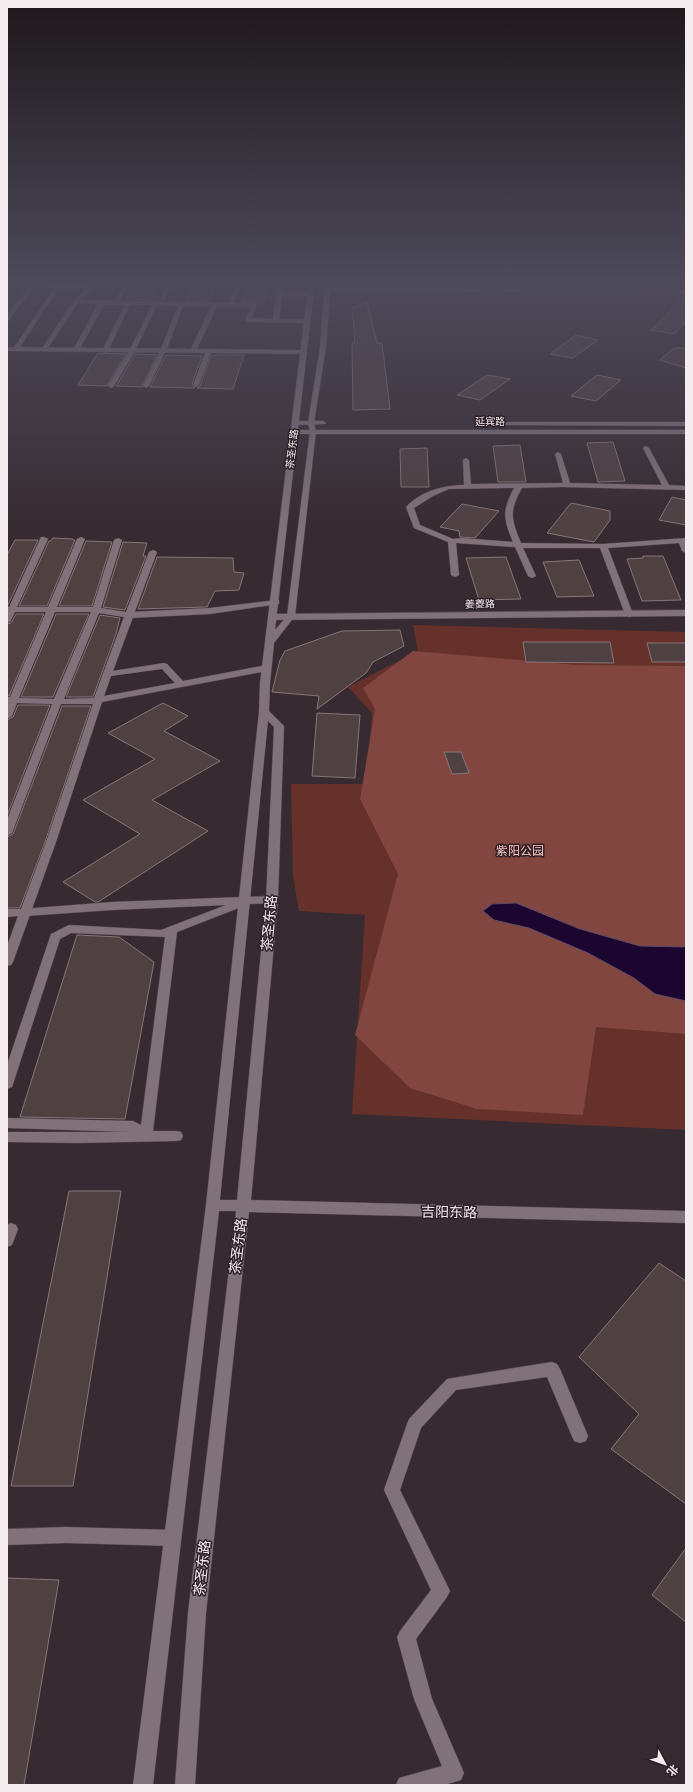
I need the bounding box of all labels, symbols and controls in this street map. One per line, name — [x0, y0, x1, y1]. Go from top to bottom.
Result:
street label: 延宾路 — [475, 416, 505, 427]
street label: 茶圣东路 — [284, 428, 300, 470]
street label: 姜夔路 — [465, 598, 495, 610]
park label: 紫阳公园 — [496, 844, 544, 858]
street label: 茶圣东路 — [259, 894, 279, 952]
street label: 吉阳东路 — [421, 1204, 477, 1220]
street label: 茶圣东路 — [227, 1217, 249, 1275]
street label: 茶圣东路 — [191, 1539, 213, 1597]
north arrow — [645, 1744, 685, 1784]
text: 北 — [664, 1762, 681, 1779]

